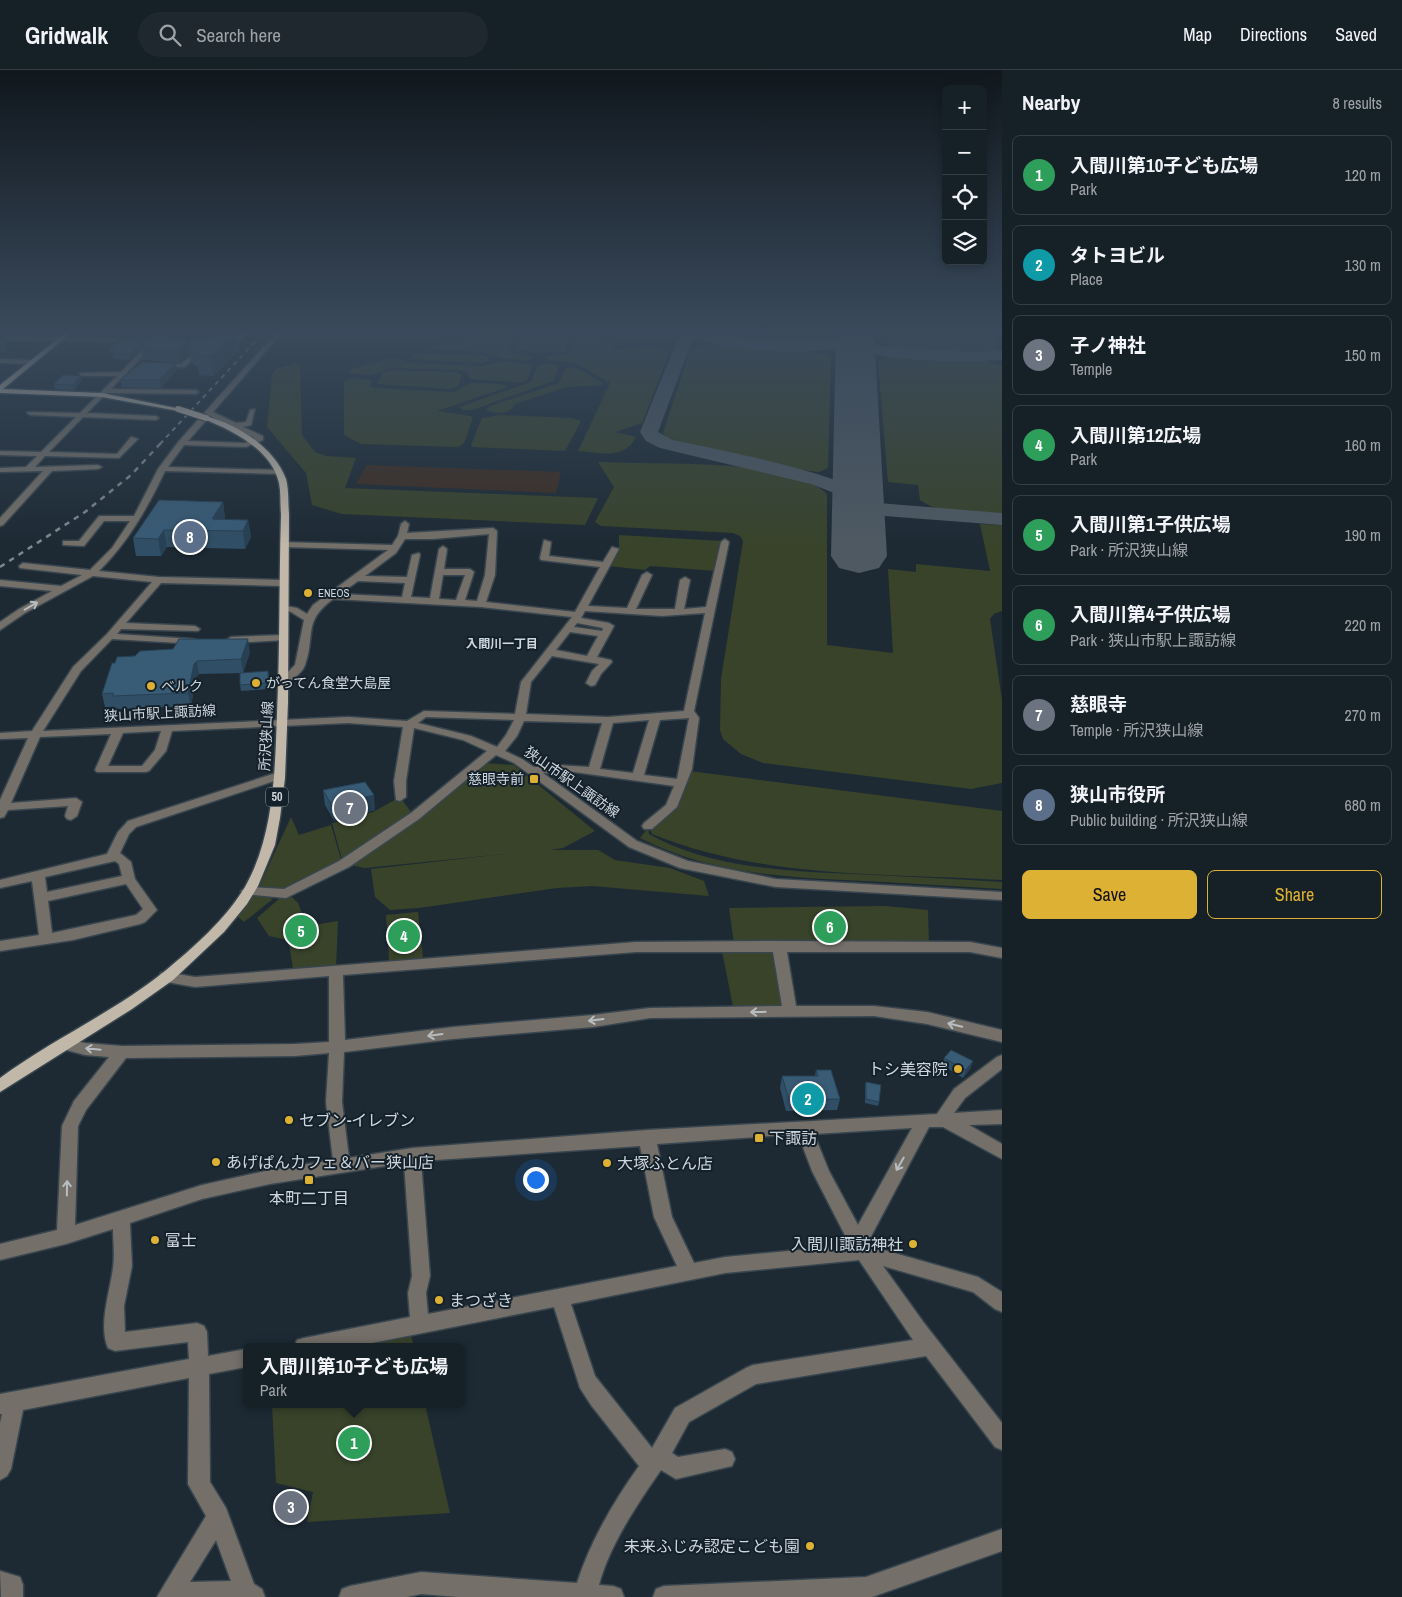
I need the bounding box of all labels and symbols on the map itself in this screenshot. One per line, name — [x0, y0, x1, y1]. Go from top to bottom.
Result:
pin: 8 — [174, 518, 206, 556]
place label: ENEOS — [318, 586, 350, 600]
marker: ENEOS — [302, 587, 314, 599]
one-way arrow — [23, 601, 37, 611]
district label: 入間川一丁目 — [466, 636, 538, 652]
place label: がってん食堂大島屋 — [266, 674, 391, 692]
place label: ベルク — [161, 677, 203, 695]
marker: がってん食堂大島屋 — [250, 677, 262, 689]
marker: ベルク — [145, 680, 157, 692]
street label: 狭山市駅上諏訪線 — [104, 701, 216, 725]
street label: 所沢狭山線 — [255, 701, 277, 771]
street label: 狭山市駅上諏訪線 — [521, 743, 623, 821]
place label: 慈眼寺前 — [468, 770, 524, 788]
marker: 慈眼寺前 — [528, 773, 540, 785]
road number: 50 — [266, 788, 288, 806]
pin: 7 — [334, 789, 366, 827]
pin: 6 — [814, 908, 846, 946]
pin: 5 — [285, 912, 317, 950]
pin: 4 — [388, 917, 420, 955]
one-way arrow — [751, 1007, 767, 1016]
one-way arrow — [589, 1015, 605, 1025]
one-way arrow — [947, 1020, 963, 1029]
one-way arrow — [427, 1030, 443, 1040]
one-way arrow — [85, 1044, 101, 1054]
place label: トシ美容院 — [868, 1058, 948, 1080]
marker: トシ美容院 — [952, 1063, 964, 1075]
pin: 2 — [792, 1080, 824, 1118]
place label: セブン-イレブン — [299, 1109, 415, 1131]
marker: セブン-イレブン — [283, 1114, 295, 1126]
place label: 下諏訪 — [769, 1127, 817, 1149]
marker: 下諏訪 — [753, 1132, 765, 1144]
place label: あげぱんカフェ＆バー狭山店 — [226, 1151, 434, 1173]
place label: 大塚ふとん店 — [617, 1152, 713, 1174]
marker: あげぱんカフェ＆バー狭山店 — [210, 1156, 222, 1168]
one-way arrow — [895, 1156, 905, 1170]
marker: 大塚ふとん店 — [601, 1157, 613, 1169]
your location — [523, 1167, 549, 1193]
marker: 本町二丁目 — [303, 1174, 315, 1186]
one-way arrow — [62, 1180, 72, 1196]
place label: 本町二丁目 — [269, 1187, 349, 1209]
place label: 富士 — [165, 1229, 197, 1251]
place label: 入間川諏訪神社 — [791, 1233, 903, 1255]
marker: 富士 — [149, 1234, 161, 1246]
marker: 入間川諏訪神社 — [907, 1238, 919, 1250]
place label: まつざき — [449, 1289, 513, 1311]
marker: まつざき — [433, 1294, 445, 1306]
pin: 1 — [338, 1424, 370, 1462]
pin: 3 — [275, 1488, 307, 1526]
place label: 未来ふじみ認定こども園 — [624, 1535, 800, 1557]
marker: 未来ふじみ認定こども園 — [804, 1540, 816, 1552]

